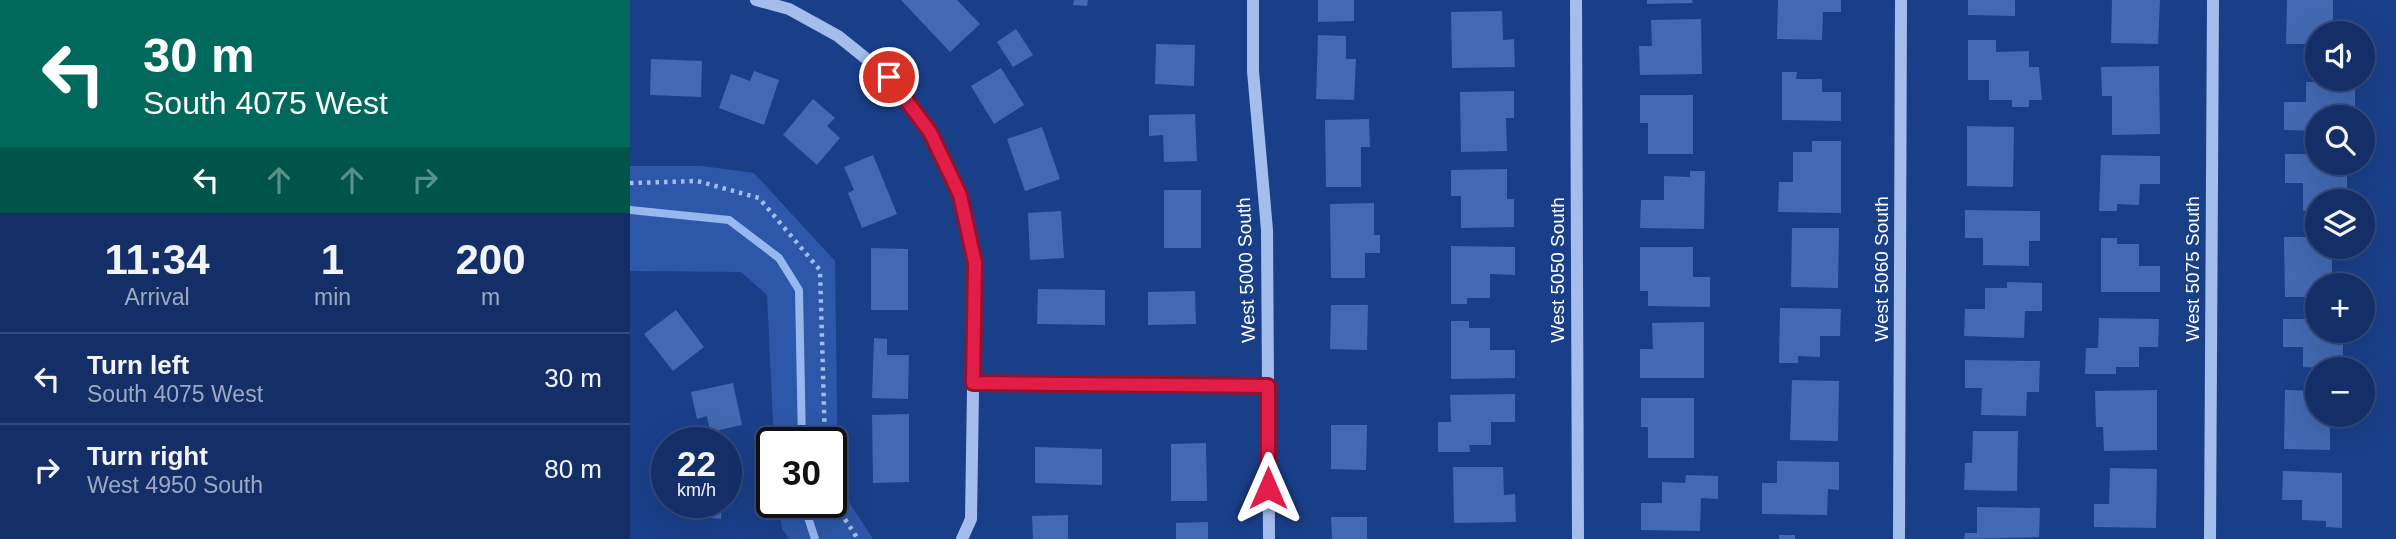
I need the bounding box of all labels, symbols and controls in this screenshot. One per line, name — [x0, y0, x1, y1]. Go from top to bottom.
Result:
map controls — [2305, 21, 2375, 427]
button: sound — [2305, 21, 2375, 91]
icon: left — [28, 28, 119, 119]
text: 30 m — [143, 28, 255, 82]
pin — [859, 47, 919, 107]
icon: arrive — [870, 58, 908, 96]
text: South 4075 West — [143, 85, 388, 121]
button: search — [2305, 105, 2375, 175]
icon: left — [187, 161, 225, 199]
icon: ahead — [260, 161, 298, 199]
icon: ahead — [333, 161, 371, 199]
icon: right — [406, 161, 444, 199]
button: layers — [2305, 189, 2375, 259]
street label: West 5060 South — [1871, 196, 1892, 342]
street label: West 5075 South — [2182, 196, 2203, 342]
street label: West 5000 South — [1233, 197, 1259, 343]
street label: West 5050 South — [1547, 197, 1568, 343]
text: 11:34 — [104, 236, 210, 283]
text: 1 — [321, 236, 344, 283]
text: 200 — [455, 236, 526, 283]
button: + — [2305, 273, 2375, 343]
text: Arrival — [124, 284, 190, 310]
text: min — [314, 284, 351, 310]
text: m — [481, 284, 500, 310]
text: Turn left — [87, 350, 189, 380]
button: − — [2305, 357, 2375, 427]
icon: left — [28, 360, 66, 398]
text: 30 m — [544, 363, 602, 393]
text: South 4075 West — [87, 381, 263, 407]
speed limit sign: 30 — [756, 427, 847, 518]
text: Turn right — [87, 441, 208, 471]
text: 22 — [677, 444, 716, 483]
icon: right — [28, 451, 66, 489]
position arrow — [1231, 451, 1305, 525]
text: 80 m — [544, 454, 602, 484]
text: West 4950 South — [87, 472, 263, 498]
text: km/h — [677, 480, 716, 500]

